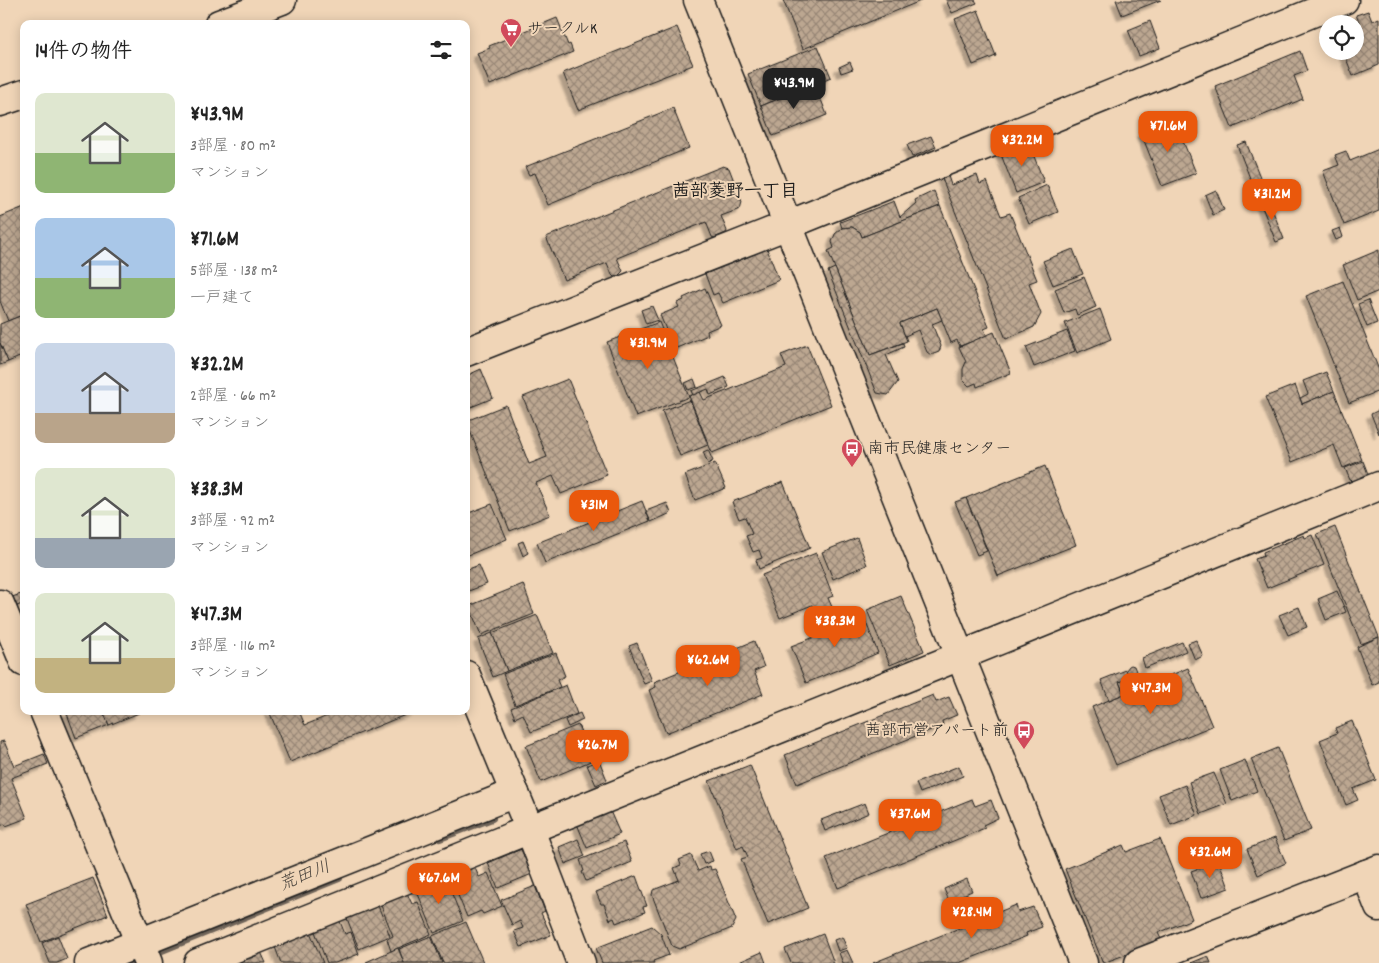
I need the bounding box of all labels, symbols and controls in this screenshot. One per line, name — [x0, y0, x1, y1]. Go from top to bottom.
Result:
map controls — [1319, 15, 1364, 60]
button: locate — [1319, 15, 1364, 60]
supermarket icon: サークルK — [499, 17, 523, 48]
place label: サークルK — [527, 18, 597, 41]
icon: filters — [427, 36, 455, 64]
text: 14件の物件 — [35, 38, 132, 68]
pin: ¥43.9M — [753, 68, 835, 110]
text: ¥43.9M — [774, 72, 814, 95]
text: ¥43.9M — [190, 101, 244, 131]
pin: ¥71.6M — [1127, 110, 1209, 153]
icon: home — [75, 113, 135, 173]
text: ¥71.6M — [1149, 115, 1187, 138]
pin: ¥32.2M — [981, 124, 1063, 167]
text: ¥32.2M — [1002, 129, 1042, 152]
text: 3部屋 · 80 m² — [190, 135, 276, 158]
text: マンション — [190, 162, 269, 185]
pin: ¥31.2M — [1231, 178, 1313, 221]
district label: 茜部菱野一丁目 — [672, 180, 798, 205]
text: ¥31.2M — [1253, 183, 1291, 206]
text: ¥71.6M — [190, 226, 239, 256]
icon: home — [75, 238, 135, 298]
text: 5部屋 · 138 m² — [190, 260, 278, 283]
text: 一戸建て — [190, 287, 254, 310]
pin: ¥31.9M — [607, 328, 689, 370]
text: ¥31.9M — [629, 332, 667, 355]
text: ¥32.2M — [190, 351, 244, 381]
icon: home — [75, 363, 135, 423]
text: 2部屋 · 66 m² — [190, 385, 276, 408]
text: マンション — [190, 412, 269, 435]
bus stop icon: 南市民健康センター — [840, 437, 864, 468]
place label: 南市民健康センター — [868, 438, 1011, 461]
text: ¥38.3M — [190, 476, 243, 506]
icon: home — [75, 488, 135, 548]
pin: ¥31M — [564, 490, 624, 532]
text: ¥31M — [580, 494, 608, 517]
text: 3部屋 · 92 m² — [190, 510, 275, 533]
text: マンション — [190, 537, 269, 560]
text: ¥47.3M — [190, 601, 242, 631]
pin: ¥38.3M — [794, 606, 876, 648]
text: ¥38.3M — [815, 610, 855, 633]
icon: home — [75, 613, 135, 673]
text: 3部屋 · 116 m² — [190, 635, 275, 658]
pin: ¥62.6M — [667, 644, 749, 687]
text: ¥62.6M — [687, 649, 729, 672]
text: マンション — [190, 662, 269, 685]
pin: ¥47.3M — [1110, 672, 1192, 715]
text: ¥47.3M — [1131, 677, 1171, 700]
bus stop icon: 茜部市営アパート前 — [1012, 719, 1036, 750]
place label: 茜部市営アパート前 — [865, 720, 1008, 743]
pin: ¥26.7M — [556, 730, 638, 772]
text: ¥26.7M — [577, 734, 617, 757]
pin: ¥37.6M — [869, 798, 951, 841]
text: ¥37.6M — [890, 803, 930, 826]
pin: ¥32.6M — [1169, 836, 1251, 879]
text: ¥32.6M — [1189, 841, 1231, 864]
water label: 荒田川 — [275, 855, 335, 899]
pin: ¥67.6M — [398, 862, 480, 905]
text: ¥67.6M — [418, 867, 460, 890]
pin: ¥28.4M — [931, 896, 1013, 939]
text: ¥28.4M — [952, 901, 992, 924]

